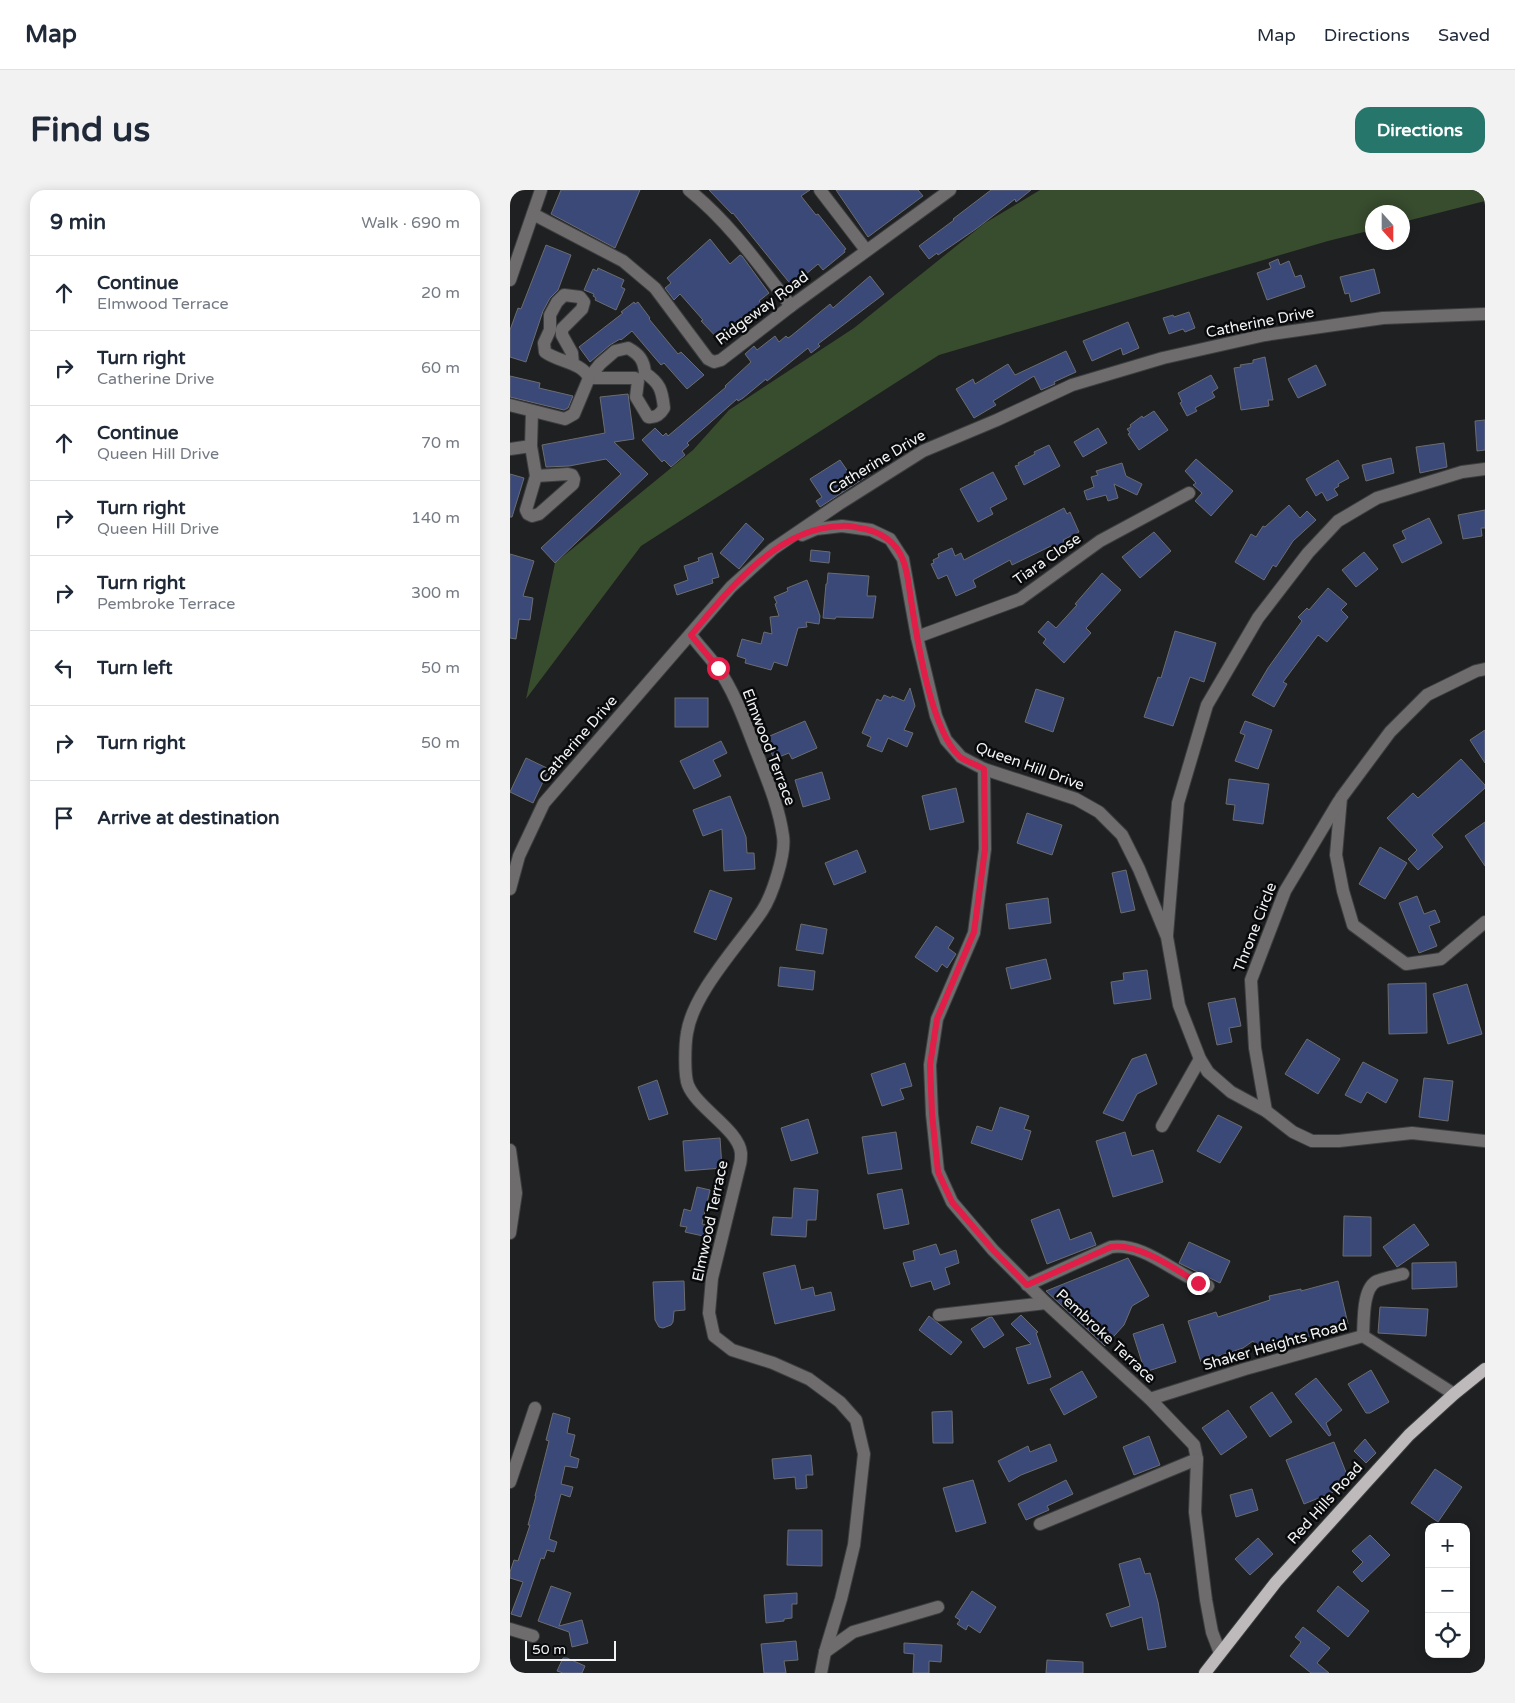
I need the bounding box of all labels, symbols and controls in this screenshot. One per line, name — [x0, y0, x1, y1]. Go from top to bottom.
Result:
text: Map — [25, 20, 77, 49]
text: Map — [1257, 24, 1296, 46]
text: Directions — [1324, 24, 1410, 46]
text: Saved — [1438, 24, 1490, 46]
button: Directions — [1355, 107, 1485, 153]
text: Find us — [30, 109, 150, 151]
north arrow — [1365, 205, 1410, 250]
text: 9 min — [50, 210, 106, 235]
text: Walk · 690 m — [361, 213, 460, 233]
street label: Ridgeway Road — [712, 267, 812, 349]
text: Continue — [97, 272, 179, 294]
icon: ahead — [50, 279, 78, 307]
text: 20 m — [421, 283, 460, 303]
text: Elmwood Terrace — [97, 294, 229, 314]
street label: Catherine Drive — [1204, 303, 1316, 341]
text: Turn right — [97, 347, 185, 369]
icon: right — [50, 354, 78, 382]
text: 60 m — [421, 358, 460, 378]
text: Catherine Drive — [97, 369, 214, 389]
text: Continue — [97, 422, 179, 444]
street label: Catherine Drive — [825, 426, 929, 498]
icon: ahead — [50, 429, 78, 457]
text: 70 m — [421, 433, 460, 453]
text: Queen Hill Drive — [97, 444, 219, 464]
text: Turn right — [97, 497, 185, 519]
icon: right — [50, 504, 78, 532]
text: 140 m — [411, 508, 460, 528]
text: Queen Hill Drive — [97, 519, 219, 539]
street label: Tiara Close — [1010, 529, 1084, 589]
text: Turn right — [97, 572, 185, 594]
icon: right — [50, 579, 78, 607]
text: 300 m — [411, 583, 460, 603]
text: Pembroke Terrace — [97, 594, 235, 614]
icon: left — [50, 654, 78, 682]
text: Turn left — [97, 657, 173, 679]
route start — [707, 657, 730, 680]
text: 50 m — [421, 658, 460, 678]
street label: Elmwood Terrace — [738, 686, 800, 808]
street label: Catherine Drive — [535, 692, 621, 786]
icon: right — [50, 729, 78, 757]
text: Turn right — [97, 732, 185, 754]
text: 50 m — [421, 733, 460, 753]
street label: Queen Hill Drive — [973, 738, 1087, 794]
icon: arrive — [50, 804, 78, 832]
text: Arrive at destination — [97, 807, 280, 829]
street label: Throne Circle — [1230, 880, 1280, 974]
street label: Elmwood Terrace — [688, 1159, 732, 1283]
route end — [1187, 1272, 1210, 1295]
street label: Pembroke Terrace — [1052, 1285, 1160, 1387]
street label: Shaker Heights Road — [1201, 1316, 1349, 1374]
street label: Red Hills Road — [1284, 1458, 1366, 1548]
map controls — [1425, 1523, 1470, 1658]
button: + — [1425, 1523, 1470, 1568]
button: − — [1425, 1568, 1470, 1613]
button: locate — [1425, 1613, 1470, 1658]
scale bar — [525, 1638, 616, 1661]
text: 50 m — [532, 1641, 566, 1658]

